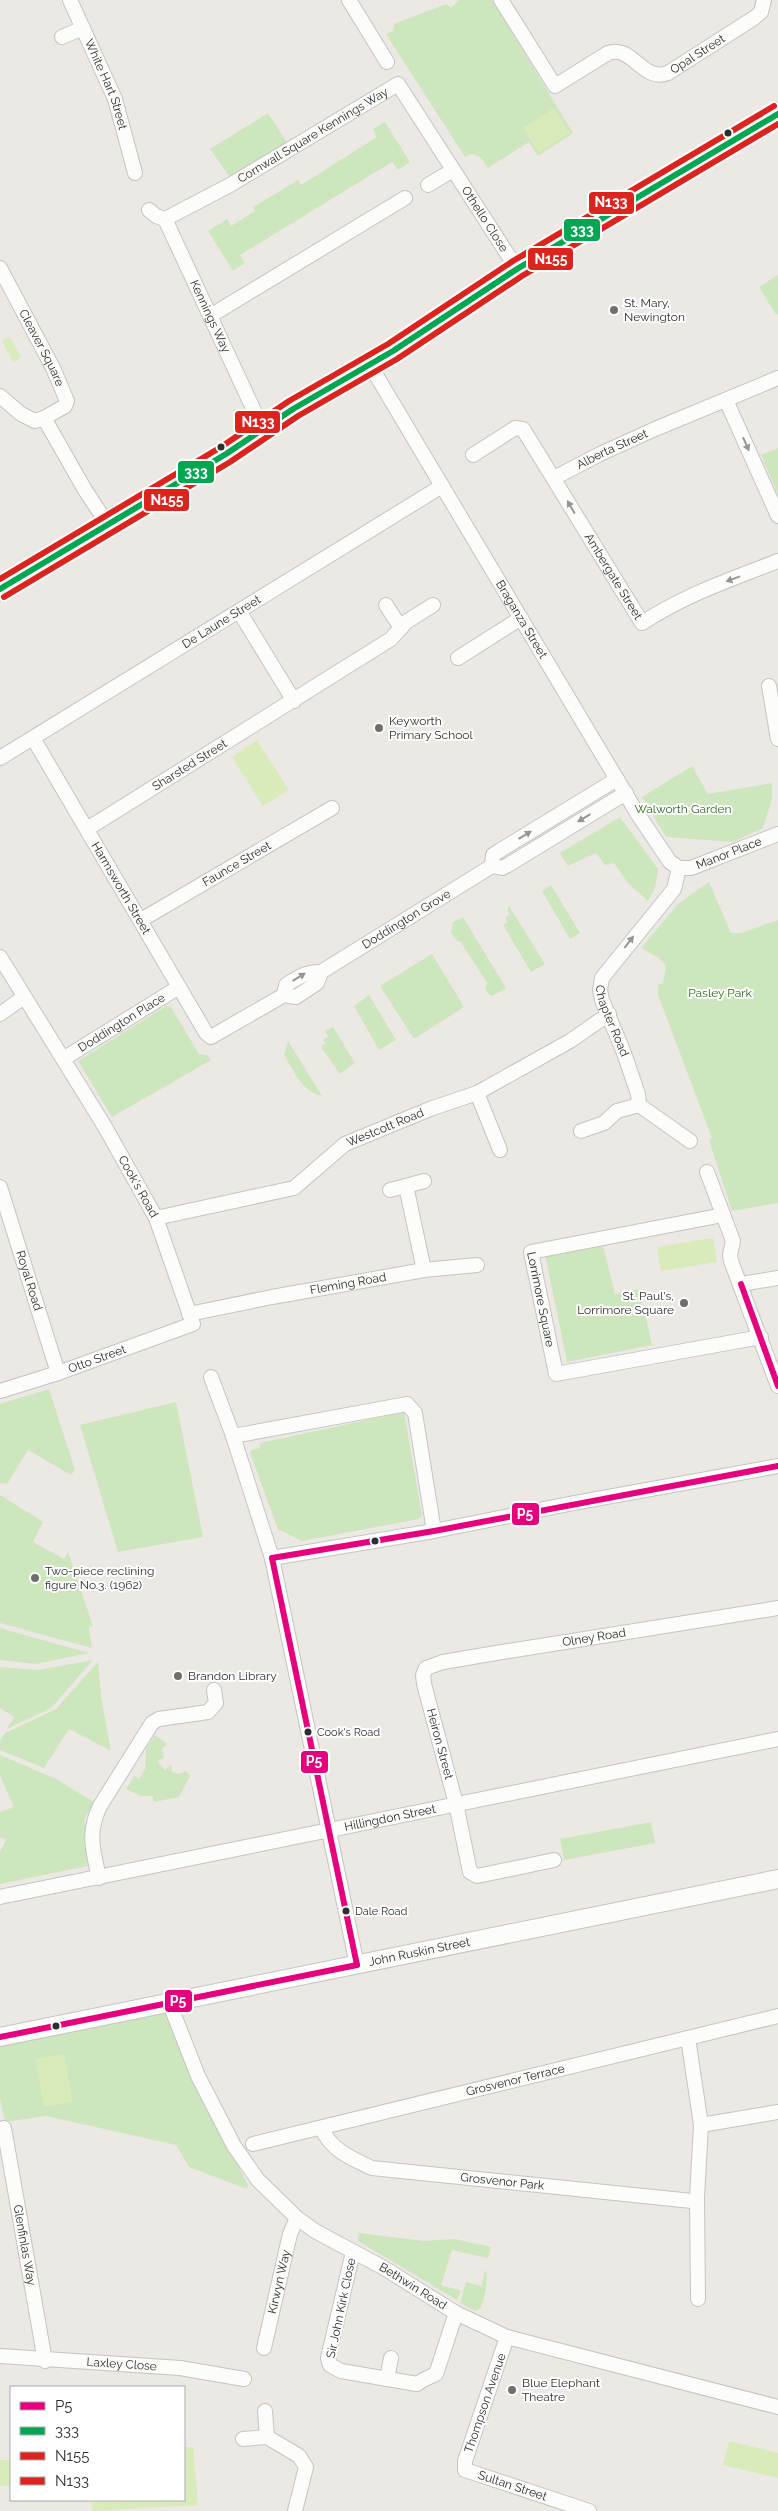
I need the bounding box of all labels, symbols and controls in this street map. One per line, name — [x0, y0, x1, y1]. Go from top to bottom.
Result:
street label: Opal Street — [668, 31, 728, 77]
street label: White Hart Street — [82, 37, 130, 131]
street label: Cornwall Square Kennings Way — [235, 84, 391, 186]
unlabelled marker — [723, 128, 733, 138]
street label: Othello Close — [459, 184, 511, 255]
line badge: N133 — [588, 191, 635, 215]
text: N133 — [594, 194, 628, 210]
line badge: 333 — [563, 218, 601, 242]
text: 333 — [570, 222, 594, 238]
line badge: N155 — [527, 247, 574, 271]
text: N155 — [534, 251, 568, 267]
street label: Kennings Way — [187, 278, 233, 355]
place label: St. Mary, Newington — [624, 296, 685, 324]
marker: St. Mary, Newington — [608, 304, 620, 316]
street label: Cleaver Square — [16, 307, 67, 388]
line badge: N133 — [234, 410, 281, 434]
text: N133 — [241, 414, 275, 430]
street label: Alberta Street — [574, 426, 650, 472]
one-way arrow — [743, 437, 751, 451]
unlabelled marker — [216, 442, 226, 452]
line badge: 333 — [177, 460, 215, 484]
text: 333 — [184, 464, 208, 480]
line badge: N155 — [143, 488, 190, 512]
text: N155 — [150, 492, 184, 508]
one-way arrow — [567, 500, 576, 513]
street label: Ambergate Street — [582, 531, 645, 622]
one-way arrow — [725, 575, 740, 583]
street label: Braganza Street — [493, 578, 550, 661]
street label: De Laune Street — [180, 592, 263, 651]
place label: Keyworth Primary School — [389, 714, 473, 742]
marker: Keyworth Primary School — [373, 722, 385, 734]
street label: Sharsted Street — [150, 736, 230, 794]
park label: Walworth Garden — [634, 802, 732, 816]
one-way arrow — [576, 814, 591, 822]
one-way arrow — [518, 831, 531, 840]
street label: Manor Place — [694, 834, 763, 872]
street label: Faunce Street — [200, 838, 273, 889]
street label: Harmsworth Street — [89, 839, 154, 937]
street label: Doddington Grove — [359, 886, 453, 952]
one-way arrow — [624, 936, 635, 949]
one-way arrow — [292, 973, 305, 982]
street label: Chapter Road — [593, 984, 632, 1059]
park label: Pasley Park — [688, 986, 752, 1000]
street label: Doddington Place — [76, 990, 168, 1055]
street label: Westcott Road — [345, 1105, 426, 1150]
street label: Cook's Road — [115, 1153, 161, 1220]
street label: Royal Road — [13, 1249, 45, 1312]
street label: Lorrimore Square — [524, 1251, 557, 1348]
street label: Fleming Road — [309, 1270, 387, 1297]
place label: St. Paul's, Lorrimore Square — [577, 1289, 674, 1317]
marker: St. Paul's, Lorrimore Square — [678, 1297, 690, 1309]
street label: Otto Street — [66, 1342, 128, 1376]
line badge: P5 — [511, 1502, 540, 1526]
text: P5 — [517, 1506, 533, 1522]
unlabelled marker — [370, 1536, 380, 1546]
place label: Two-piece reclining figure No.3. (1962) — [45, 1564, 154, 1592]
marker: Two-piece reclining figure No.3. (1962) — [29, 1572, 41, 1584]
street label: Olney Road — [561, 1625, 627, 1649]
place label: Brandon Library — [188, 1669, 277, 1683]
marker: Brandon Library — [172, 1670, 184, 1682]
street label: Heiron Street — [424, 1707, 456, 1781]
place label: Cook's Road — [317, 1726, 380, 1739]
marker: Cook's Road — [303, 1727, 313, 1737]
line badge: P5 — [300, 1750, 329, 1774]
text: P5 — [306, 1753, 322, 1769]
street label: Hillingdon Street — [343, 1802, 437, 1834]
place label: Dale Road — [355, 1905, 408, 1918]
marker: Dale Road — [341, 1906, 351, 1916]
street label: John Ruskin Street — [368, 1935, 471, 1969]
line badge: P5 — [164, 1989, 193, 2013]
text: P5 — [170, 1993, 186, 2009]
unlabelled marker — [51, 2021, 61, 2031]
street label: Grosvenor Terrace — [465, 2061, 566, 2099]
street label: Grosvenor Park — [460, 2170, 546, 2193]
street label: Glenfinlas Way — [11, 2204, 39, 2287]
street label: Kirwyn Way — [265, 2248, 293, 2315]
street label: Sir John Kirk Close — [324, 2257, 358, 2359]
street label: Bethwin Road — [377, 2260, 449, 2313]
street label: Thompson Avenue — [461, 2351, 509, 2455]
street label: Laxley Close — [86, 2355, 157, 2373]
place label: Blue Elephant Theatre — [522, 2376, 600, 2404]
marker: Blue Elephant Theatre — [506, 2384, 518, 2396]
legend — [10, 2386, 185, 2501]
text: P5 — [55, 2397, 73, 2415]
text: 333 — [55, 2422, 79, 2440]
text: N155 — [55, 2447, 89, 2465]
street label: Sultan Street — [476, 2468, 549, 2504]
text: N133 — [55, 2472, 89, 2490]

